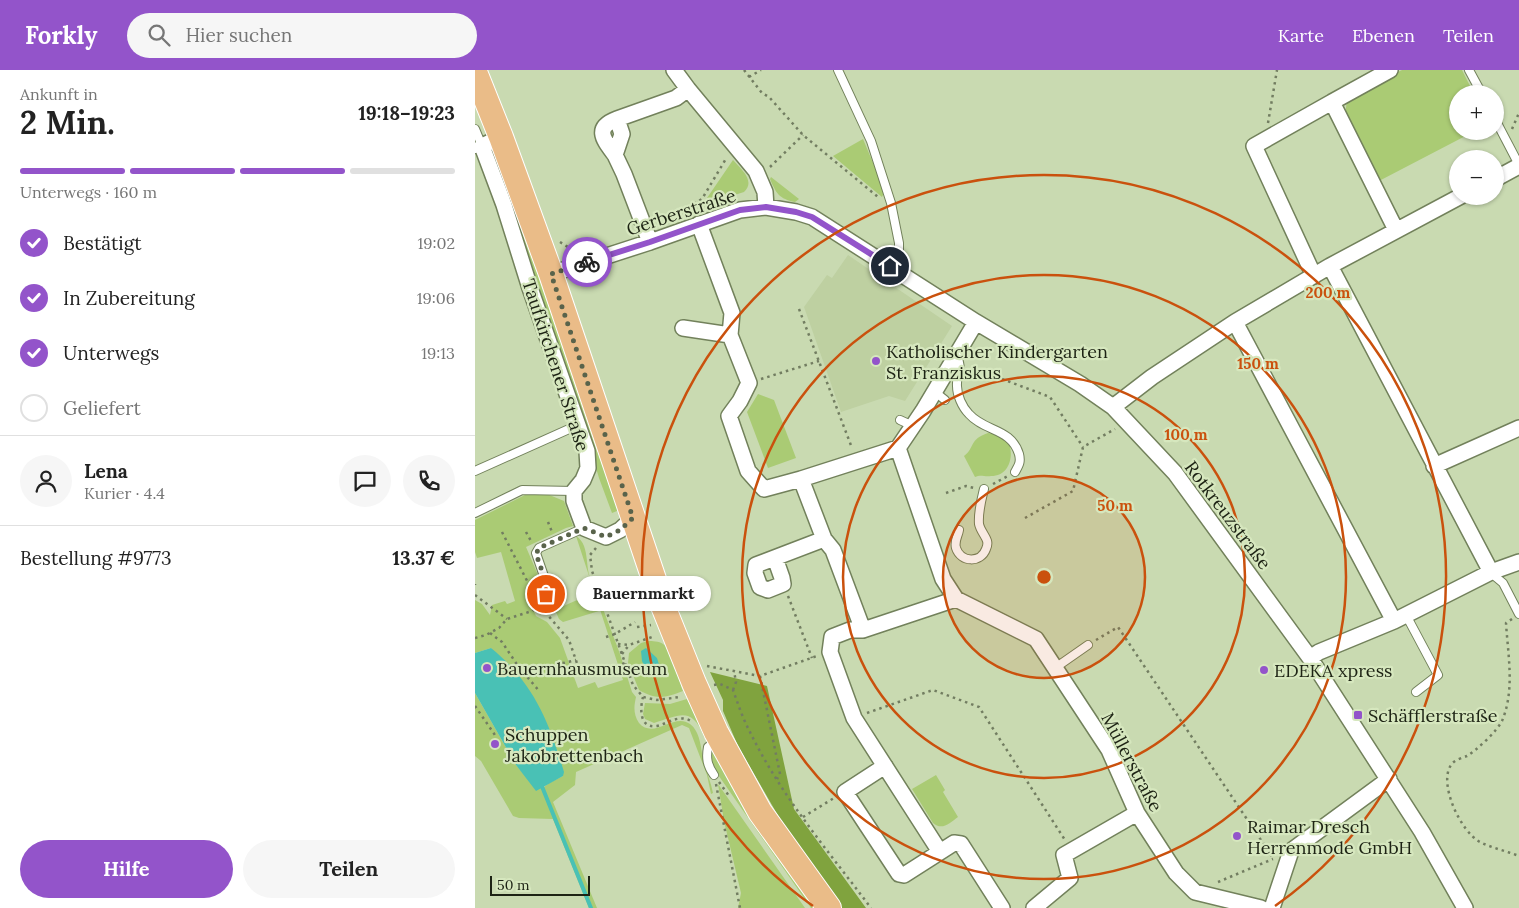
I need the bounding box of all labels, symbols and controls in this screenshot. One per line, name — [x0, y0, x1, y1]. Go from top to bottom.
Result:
search box — [127, 13, 477, 58]
text: Forkly — [25, 20, 97, 51]
icon: search — [145, 21, 173, 49]
text: Hier suchen — [185, 23, 292, 47]
text: Karte — [1278, 24, 1324, 47]
text: Ebenen — [1352, 24, 1415, 47]
text: Teilen — [1443, 24, 1494, 47]
text: Ankunft in — [20, 84, 98, 104]
map controls — [1449, 85, 1504, 205]
button: + — [1449, 85, 1504, 140]
text: 19:18–19:23 — [358, 101, 455, 125]
text: 2 Min. — [20, 102, 115, 143]
button: − — [1449, 150, 1504, 205]
text: Unterwegs · 160 m — [20, 182, 157, 202]
street label: Gerberstraße — [623, 183, 739, 240]
icon: check — [20, 229, 48, 257]
text: Bestätigt — [63, 231, 142, 255]
text: 19:02 — [418, 233, 455, 253]
courier — [562, 237, 612, 287]
pin — [869, 245, 911, 287]
icon: bike — [573, 248, 601, 276]
icon: home — [876, 252, 904, 280]
street label: Taufkirchener Straße — [517, 276, 595, 454]
text: 200 m — [1306, 283, 1351, 302]
icon: check — [20, 284, 48, 312]
text: In Zubereitung — [63, 286, 195, 310]
text: 19:06 — [417, 288, 455, 308]
icon: check — [20, 339, 48, 367]
place label: Katholischer Kindergarten St. Franziskus — [886, 340, 1108, 384]
text: Unterwegs — [63, 341, 159, 365]
text: 19:13 — [421, 343, 455, 363]
text: 150 m — [1237, 354, 1279, 373]
marker: Katholischer Kindergarten St. Franziskus — [870, 355, 882, 367]
text: Geliefert — [63, 396, 141, 420]
text: 100 m — [1165, 425, 1208, 444]
button: person — [20, 455, 72, 507]
button: chat — [339, 455, 391, 507]
button: phone — [403, 455, 455, 507]
street label: Rotkreuzstraße — [1180, 456, 1276, 574]
text: Lena — [84, 459, 128, 483]
text: Kurier · 4.4 — [84, 483, 165, 503]
text: 50 m — [1097, 496, 1133, 515]
text: Bestellung #9773 — [20, 546, 172, 570]
text: 13.37 € — [392, 546, 455, 570]
centre of rings — [1035, 568, 1053, 586]
pin — [525, 573, 567, 615]
callout: Bauernmarkt — [576, 576, 711, 612]
icon: bag — [532, 580, 560, 608]
text: Bauernmarkt — [592, 583, 695, 603]
place label: Bauernhausmuseum — [497, 657, 667, 680]
place label: EDEKA xpress — [1274, 659, 1392, 682]
marker: Bauernhausmuseum — [481, 662, 493, 674]
marker: EDEKA xpress — [1258, 664, 1270, 676]
place label: Schäfflerstraße — [1368, 704, 1498, 727]
street label: Müllerstraße — [1096, 709, 1168, 816]
marker: Schäfflerstraße — [1352, 709, 1364, 721]
place label: Schuppen Jakobrettenbach — [504, 723, 644, 767]
marker: Schuppen Jakobrettenbach — [489, 738, 501, 750]
place label: Raimar Dresch Herrenmode GmbH — [1247, 815, 1412, 859]
marker: Raimar Dresch Herrenmode GmbH — [1231, 830, 1243, 842]
button: Hilfe — [20, 840, 233, 898]
button: Teilen — [243, 840, 455, 898]
scale bar — [490, 873, 590, 896]
text: 50 m — [497, 876, 530, 894]

